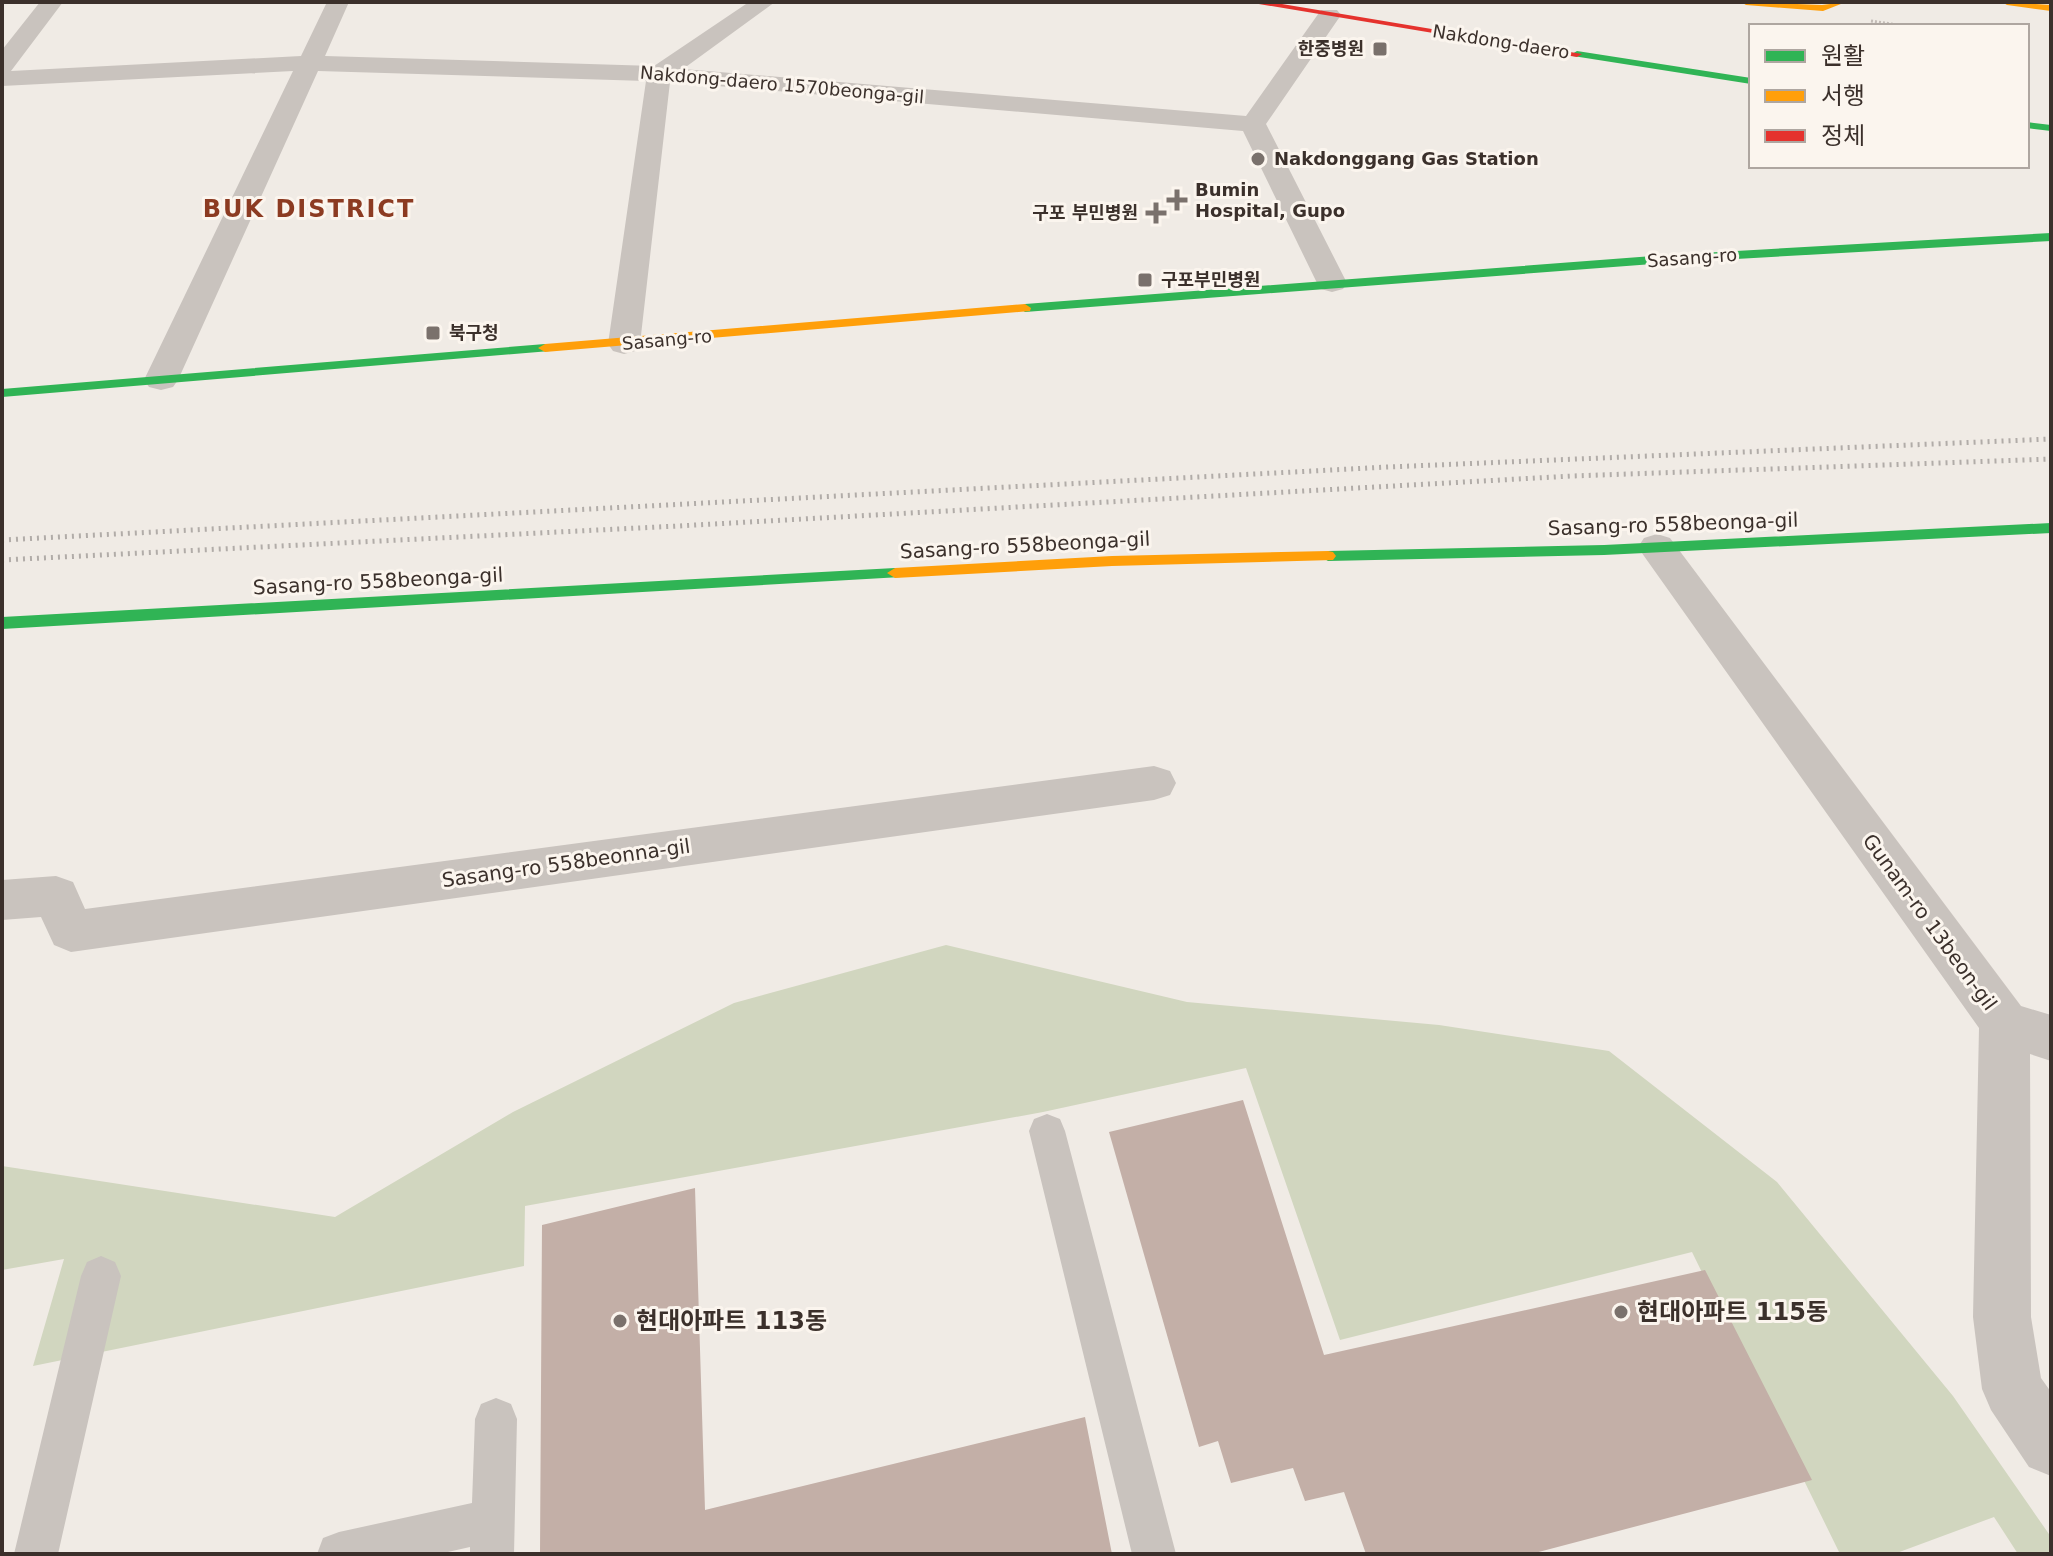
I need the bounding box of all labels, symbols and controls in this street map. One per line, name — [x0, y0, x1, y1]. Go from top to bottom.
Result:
street label: Nakdong-daero — [1431, 20, 1571, 63]
legend — [1749, 24, 2029, 168]
place label: 한중병원 — [1298, 38, 1364, 59]
marker: 한중병원 — [1371, 40, 1389, 58]
text: 원활 — [1821, 42, 1865, 70]
street label: Nakdong-daero 1570beonga-gil — [639, 62, 925, 107]
text: 서행 — [1821, 82, 1865, 110]
text: 정체 — [1821, 122, 1865, 150]
place label: Nakdonggang Gas Station — [1274, 148, 1539, 169]
marker: Nakdonggang Gas Station — [1249, 150, 1267, 168]
place label: Bumin Hospital, Gupo — [1195, 179, 1345, 221]
marker: Bumin Hospital, Gupo — [1166, 189, 1188, 211]
district label: BUK DISTRICT — [203, 195, 415, 223]
place label: 구포 부민병원 — [1032, 202, 1138, 223]
marker: 구포 부민병원 — [1145, 202, 1167, 224]
street label: Sasang-ro — [1646, 244, 1738, 271]
place label: 구포부민병원 — [1161, 269, 1260, 290]
marker: 구포부민병원 — [1136, 271, 1154, 289]
place label: 북구청 — [449, 322, 499, 343]
marker: 북구청 — [424, 324, 442, 342]
street label: Sasang-ro — [621, 325, 713, 354]
street label: Sasang-ro 558beonga-gil — [1547, 508, 1799, 540]
street label: Sasang-ro 558beonga-gil — [899, 526, 1151, 564]
street label: Sasang-ro 558beonga-gil — [252, 562, 504, 600]
street label: Gunam-ro 13beon-gil — [1858, 829, 2002, 1015]
street label: Sasang-ro 558beonna-gil — [440, 834, 692, 892]
place label: 현대아파트 115동 — [1637, 1298, 1828, 1326]
marker: 현대아파트 115동 — [1612, 1303, 1630, 1321]
place label: 현대아파트 113동 — [636, 1307, 827, 1335]
marker: 현대아파트 113동 — [611, 1312, 629, 1330]

